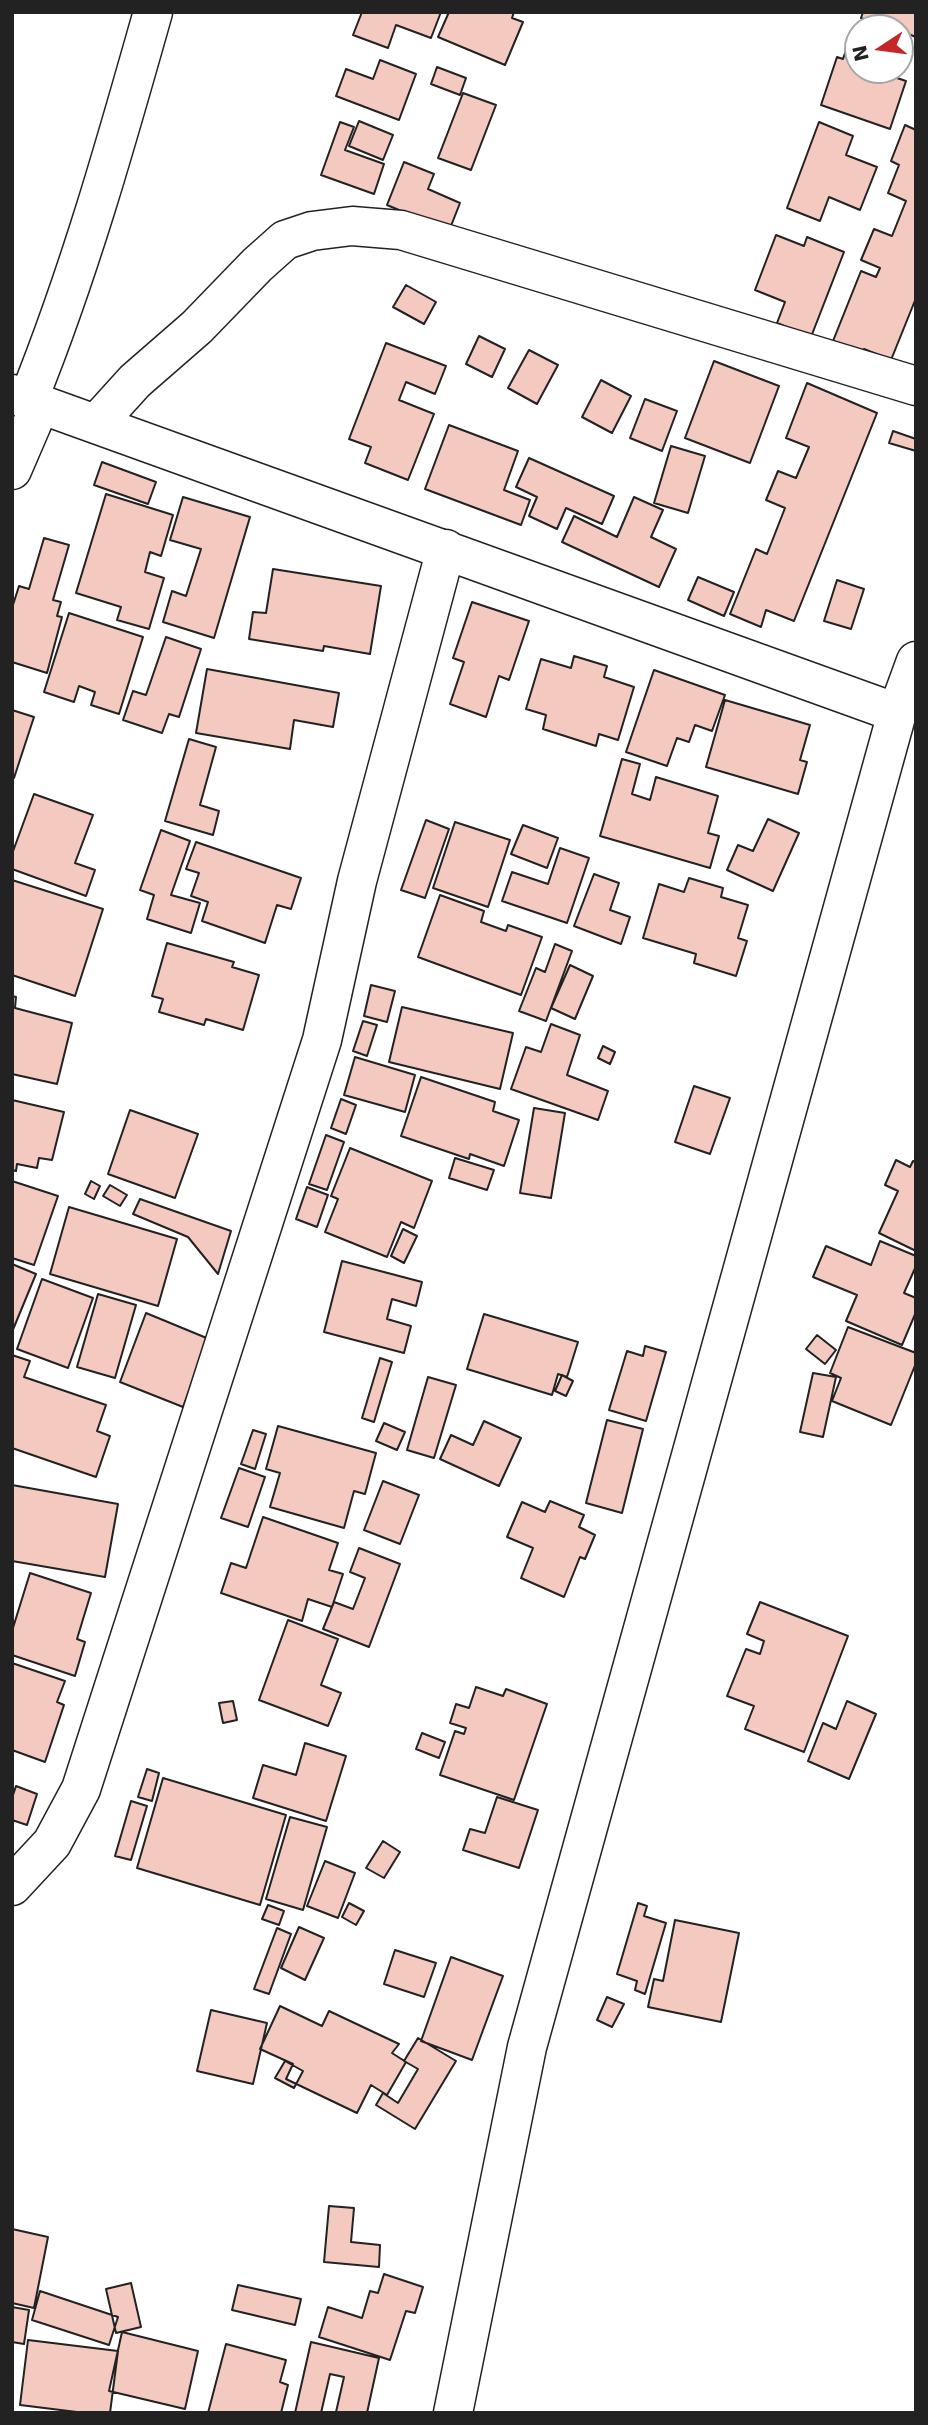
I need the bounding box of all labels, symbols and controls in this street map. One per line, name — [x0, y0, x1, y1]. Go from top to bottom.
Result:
north arrow — [844, 14, 914, 84]
text: N — [848, 43, 873, 63]

